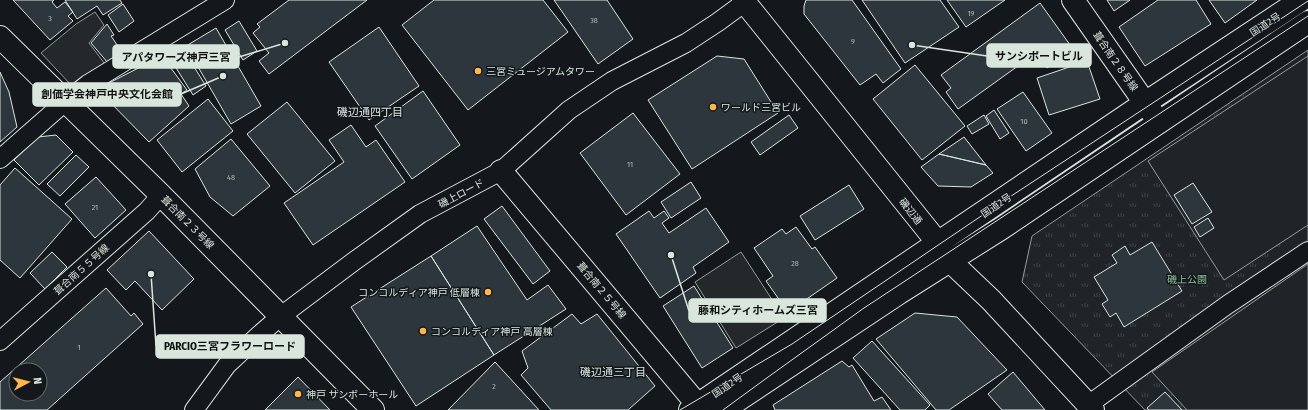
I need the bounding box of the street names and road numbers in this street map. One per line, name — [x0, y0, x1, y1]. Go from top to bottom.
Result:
street label: 国道2号 — [1248, 10, 1283, 39]
street label: 葺合南２８号線 — [1090, 29, 1140, 94]
street label: 磯上ロード — [437, 177, 486, 211]
street label: 国道2号 — [979, 191, 1014, 220]
street label: 葺合南２３号線 — [158, 194, 216, 252]
street label: 磯辺通 — [896, 196, 924, 227]
street label: 葺合南５５号線 — [52, 242, 112, 298]
street label: 葺合南２５号線 — [574, 260, 628, 321]
street label: 国道2号 — [710, 371, 745, 400]

